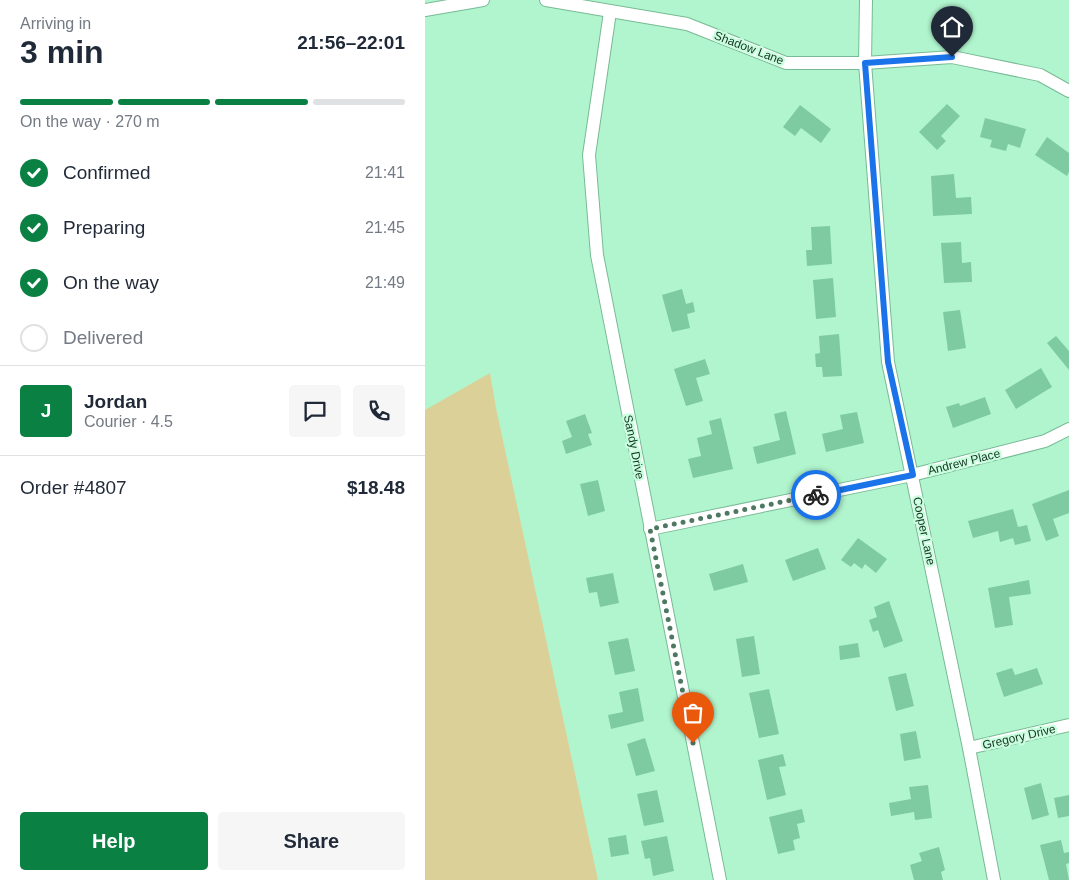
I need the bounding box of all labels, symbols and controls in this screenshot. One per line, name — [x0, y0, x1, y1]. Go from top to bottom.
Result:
pin — [931, 6, 973, 57]
icon: home — [938, 13, 966, 41]
text: Arriving in — [20, 15, 91, 32]
street label: Shadow Lane — [712, 28, 786, 68]
text: 21:56–22:01 — [297, 32, 405, 53]
text: 3 min — [20, 34, 104, 70]
text: On the way · 270 m — [20, 113, 160, 130]
icon: check — [20, 159, 48, 187]
text: Confirmed — [63, 162, 151, 183]
text: 21:41 — [365, 164, 405, 181]
icon: check — [20, 214, 48, 242]
text: Preparing — [63, 217, 145, 238]
text: 21:45 — [365, 219, 405, 236]
icon: check — [20, 269, 48, 297]
text: On the way — [63, 272, 159, 293]
text: 21:49 — [365, 274, 405, 291]
text: Delivered — [63, 327, 143, 348]
button: chat — [289, 385, 341, 437]
button: phone — [353, 385, 405, 437]
text: Jordan — [84, 391, 147, 412]
text: J — [41, 400, 51, 421]
text: Courier · 4.5 — [84, 413, 173, 430]
street label: Sandy Drive — [621, 414, 647, 481]
street label: Andrew Place — [926, 446, 1002, 478]
courier — [791, 470, 841, 520]
text: Order #4807 — [20, 477, 127, 498]
text: $18.48 — [347, 477, 405, 498]
icon: bike — [802, 481, 830, 509]
street label: Cooper Lane — [910, 496, 938, 567]
pin — [672, 692, 714, 743]
icon: bag — [679, 699, 707, 727]
street label: Gregory Drive — [981, 722, 1057, 752]
button: Help — [20, 812, 208, 870]
button: Share — [218, 812, 405, 870]

